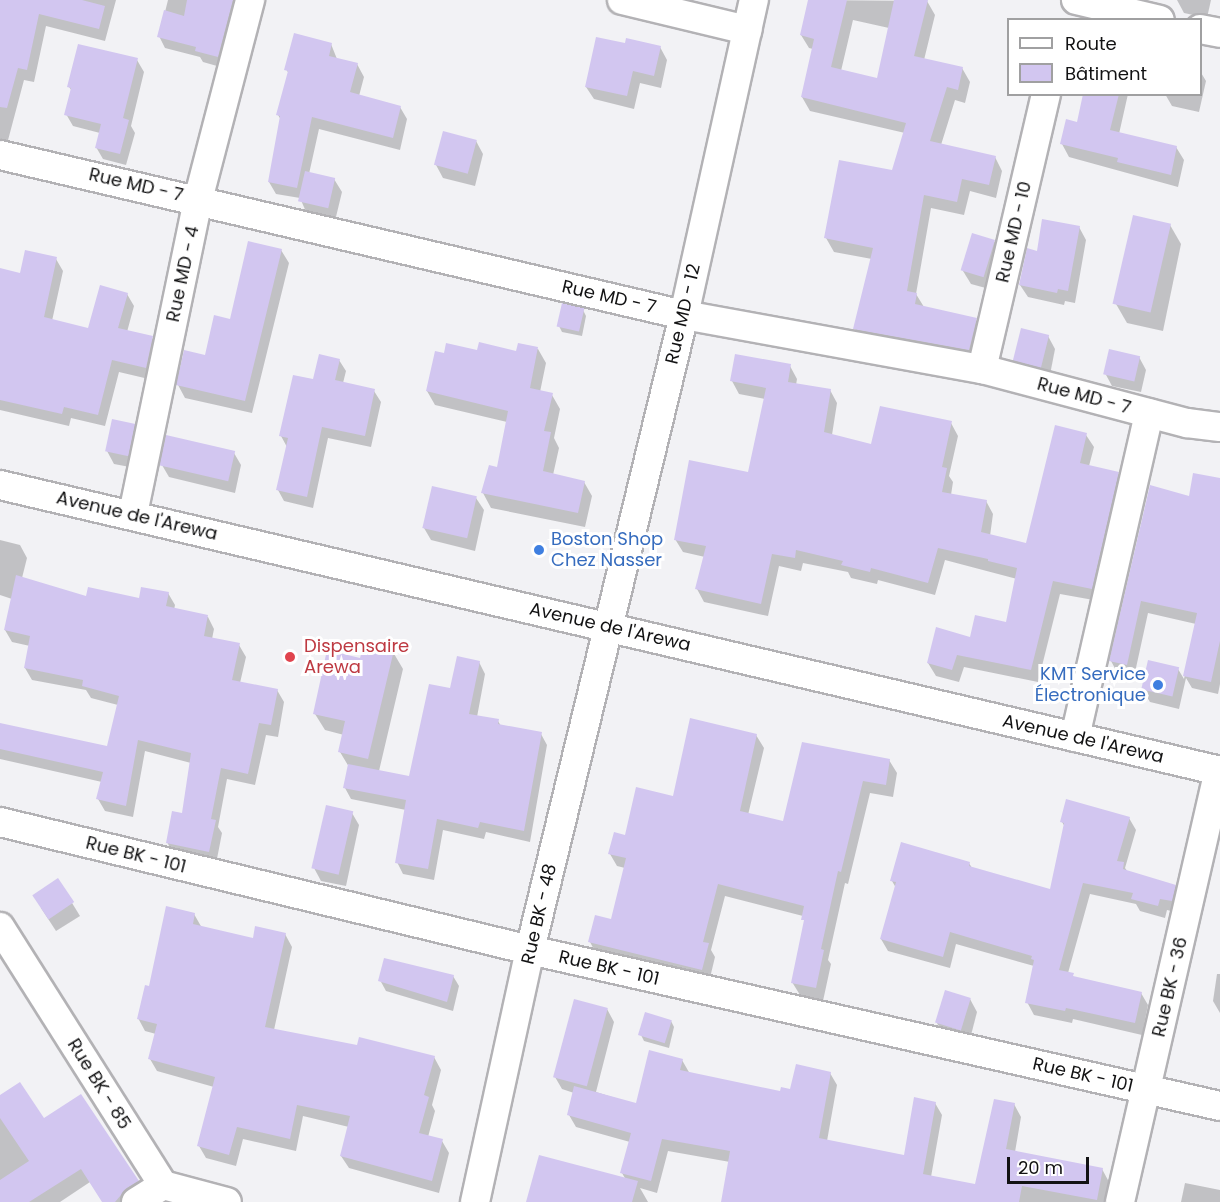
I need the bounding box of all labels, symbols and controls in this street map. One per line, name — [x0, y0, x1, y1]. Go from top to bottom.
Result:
legend — [1007, 18, 1202, 96]
text: Route — [1065, 31, 1117, 56]
text: Bâtiment — [1065, 61, 1147, 86]
street label: Rue MD - 7 — [87, 164, 185, 206]
street label: Rue MD - 10 — [992, 179, 1036, 285]
street label: Rue MD - 4 — [162, 224, 204, 324]
street label: Rue MD - 12 — [661, 262, 705, 366]
street label: Rue MD - 7 — [560, 276, 658, 318]
street label: Rue MD - 7 — [1035, 373, 1133, 419]
street label: Avenue de l'Arewa — [54, 487, 220, 545]
place label: Boston Shop Chez Nasser — [551, 529, 663, 572]
marker: Boston Shop Chez Nasser — [532, 543, 546, 557]
street label: Avenue de l'Arewa — [527, 598, 693, 656]
place label: Dispensaire Arewa — [304, 636, 409, 678]
marker: Dispensaire Arewa — [281, 648, 299, 666]
place label: KMT Service Électronique — [1035, 664, 1146, 706]
marker: KMT Service Électronique — [1151, 678, 1165, 692]
street label: Avenue de l'Arewa — [1000, 710, 1166, 768]
street label: Rue BK - 101 — [84, 832, 188, 878]
street label: Rue BK - 48 — [517, 862, 561, 966]
street label: Rue BK - 36 — [1148, 935, 1192, 1039]
street label: Rue BK - 101 — [557, 946, 661, 990]
street label: Rue BK - 85 — [63, 1035, 135, 1133]
street label: Rue BK - 101 — [1031, 1053, 1135, 1097]
scale bar — [1010, 1145, 1092, 1183]
text: 20 m — [1018, 1155, 1063, 1180]

